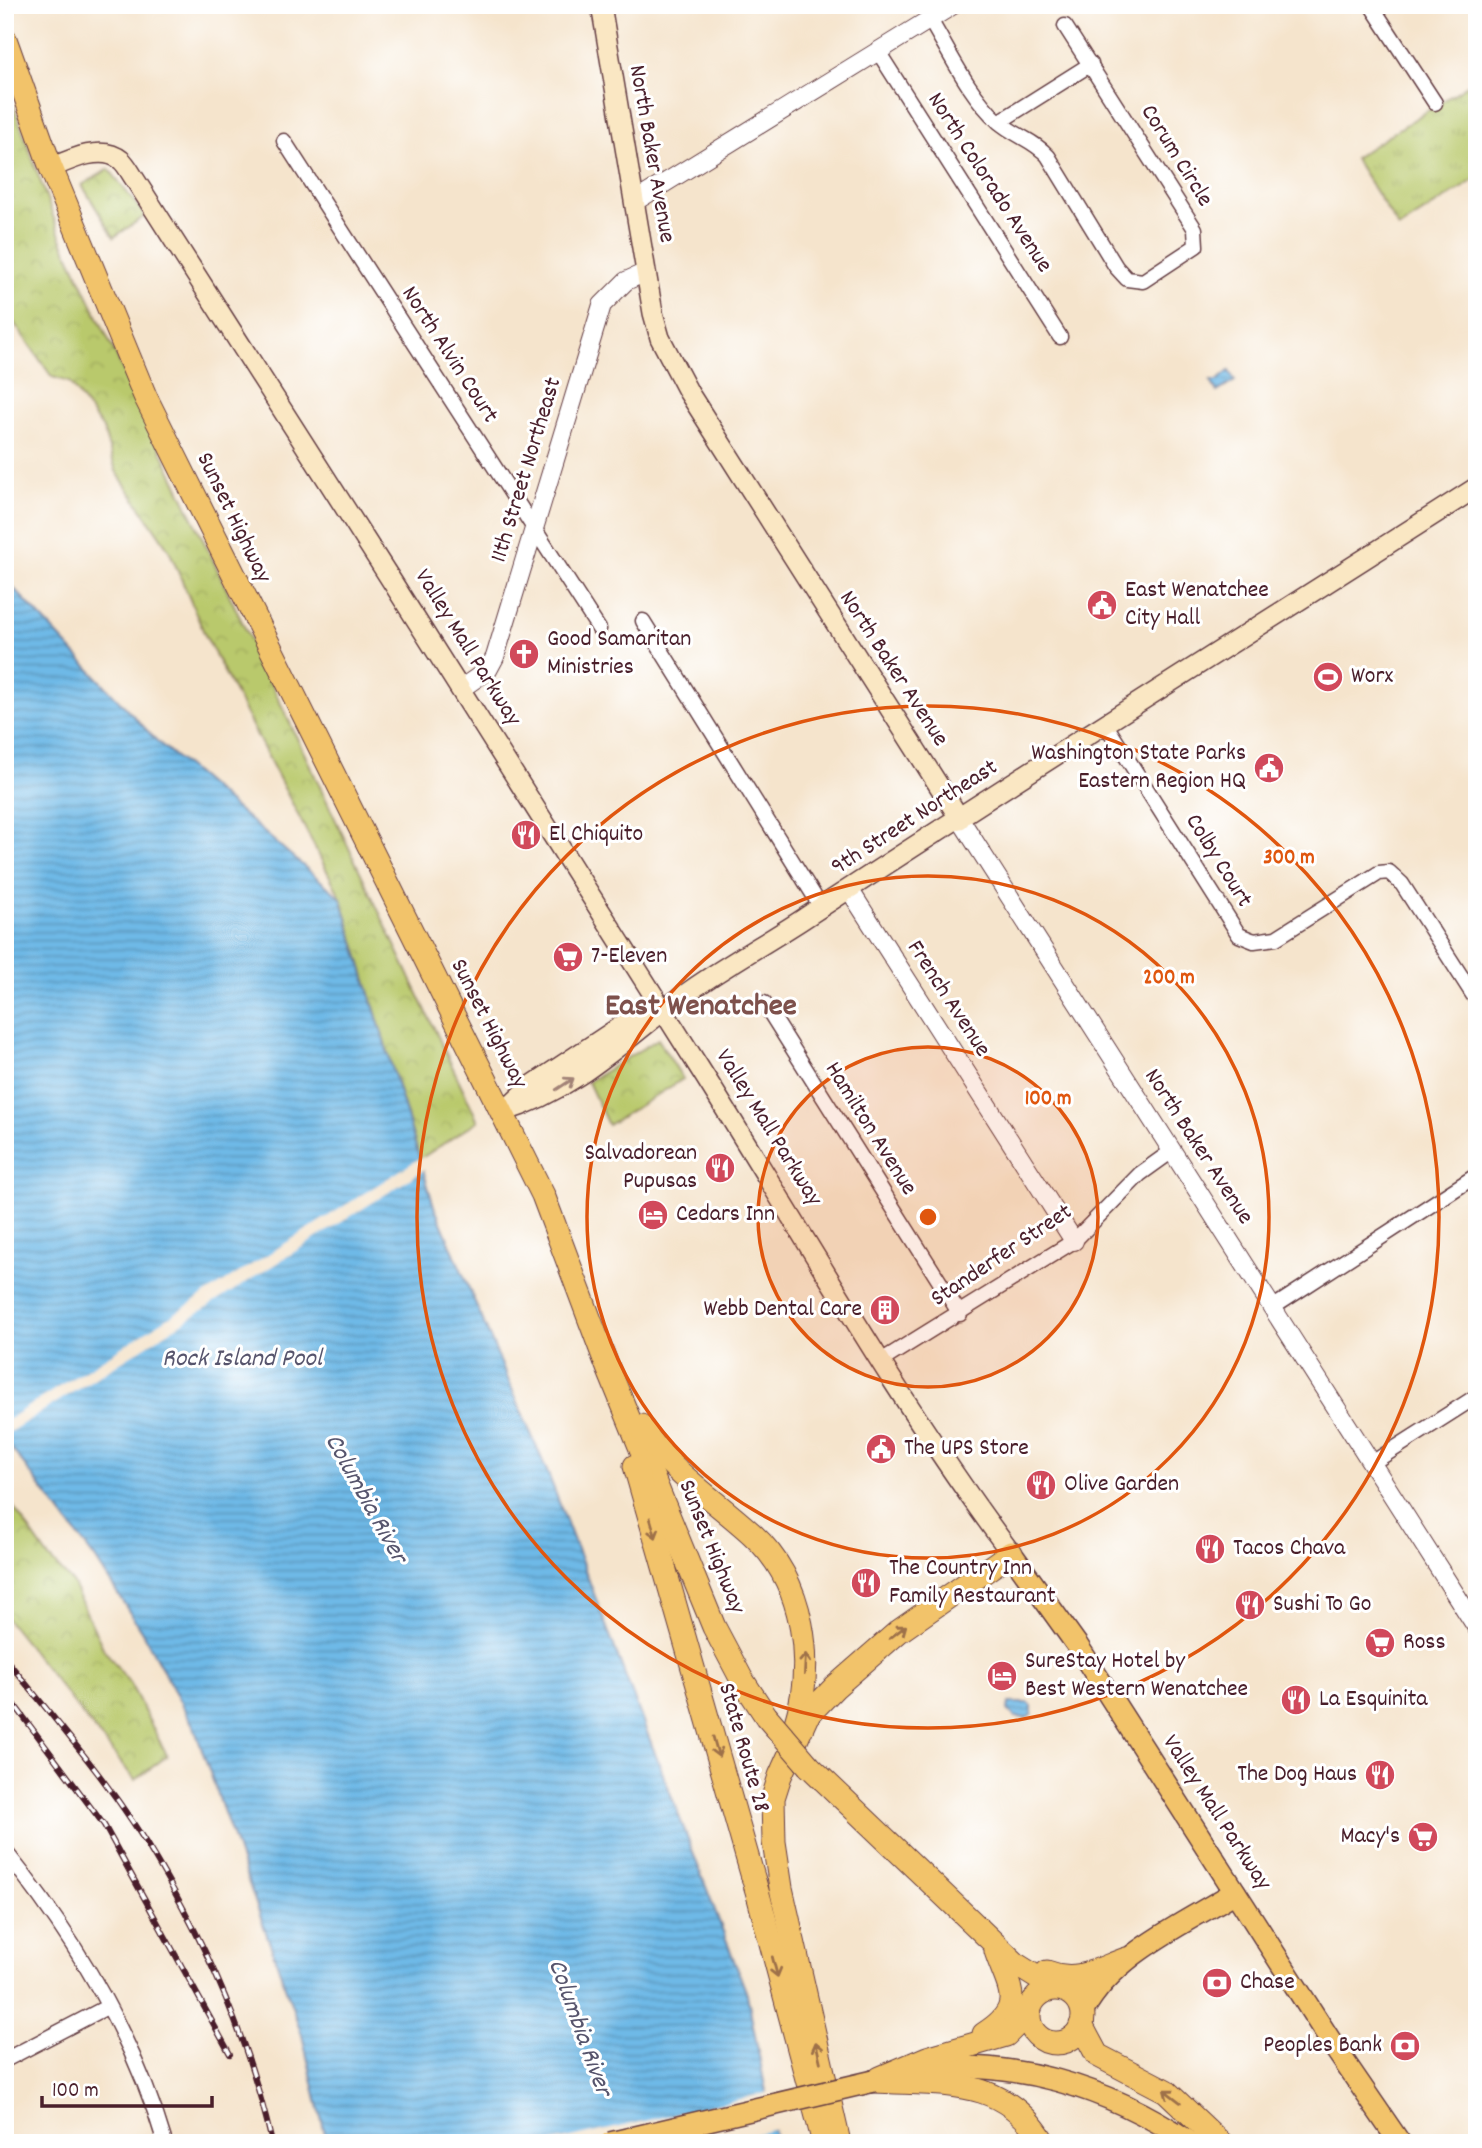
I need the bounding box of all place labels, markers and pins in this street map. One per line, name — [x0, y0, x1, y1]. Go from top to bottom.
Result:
place label: East Wenatchee City Hall — [1125, 574, 1269, 636]
public building icon: East Wenatchee City Hall — [1085, 588, 1119, 622]
place label: Good Samaritan Ministries — [547, 623, 691, 685]
church icon: Good Samaritan Ministries — [507, 637, 541, 671]
sports icon: Worx — [1311, 660, 1345, 694]
place label: Worx — [1351, 660, 1393, 694]
place label: Washington State Parks Eastern Region HQ — [1031, 737, 1246, 799]
public building icon: Washington State Parks Eastern Region HQ — [1252, 751, 1286, 785]
restaurant icon: El Chiquito — [509, 818, 543, 852]
place label: El Chiquito — [549, 818, 643, 852]
supermarket icon: 7-Eleven — [551, 940, 585, 974]
place label: 7-Eleven — [591, 940, 667, 974]
place label: Salvadorean Pupusas — [584, 1137, 697, 1199]
restaurant icon: Salvadorean Pupusas — [703, 1151, 737, 1185]
hotel icon: Cedars Inn — [636, 1198, 670, 1232]
place label: Cedars Inn — [676, 1198, 775, 1232]
centre of rings — [916, 1205, 940, 1229]
place label: Webb Dental Care — [703, 1293, 862, 1327]
building icon: Webb Dental Care — [868, 1293, 902, 1327]
public building icon: The UPS Store — [864, 1432, 898, 1466]
place label: The UPS Store — [904, 1432, 1029, 1466]
restaurant icon: Olive Garden — [1024, 1468, 1058, 1502]
place label: Olive Garden — [1064, 1468, 1179, 1502]
restaurant icon: Tacos Chava — [1193, 1532, 1227, 1566]
place label: Tacos Chava — [1233, 1532, 1346, 1566]
place label: The Country Inn Family Restaurant — [889, 1552, 1056, 1614]
restaurant icon: The Country Inn Family Restaurant — [849, 1566, 883, 1600]
restaurant icon: Sushi To Go — [1233, 1588, 1267, 1622]
place label: Sushi To Go — [1273, 1588, 1371, 1622]
supermarket icon: Ross — [1363, 1626, 1397, 1660]
place label: Ross — [1403, 1626, 1446, 1660]
place label: SureStay Hotel by Best Western Wenatchee — [1025, 1645, 1248, 1707]
hotel icon: SureStay Hotel by Best Western Wenatchee — [985, 1659, 1019, 1693]
restaurant icon: La Esquinita — [1279, 1683, 1313, 1717]
place label: La Esquinita — [1319, 1683, 1428, 1717]
place label: The Dog Haus — [1237, 1758, 1357, 1792]
restaurant icon: The Dog Haus — [1363, 1758, 1397, 1792]
place label: Macy's — [1340, 1820, 1400, 1854]
supermarket icon: Macy's — [1406, 1820, 1440, 1854]
bank icon: Chase — [1200, 1966, 1234, 2000]
place label: Chase — [1240, 1966, 1295, 2000]
place label: Peoples Bank — [1263, 2029, 1382, 2063]
bank icon: Peoples Bank — [1388, 2029, 1422, 2063]

